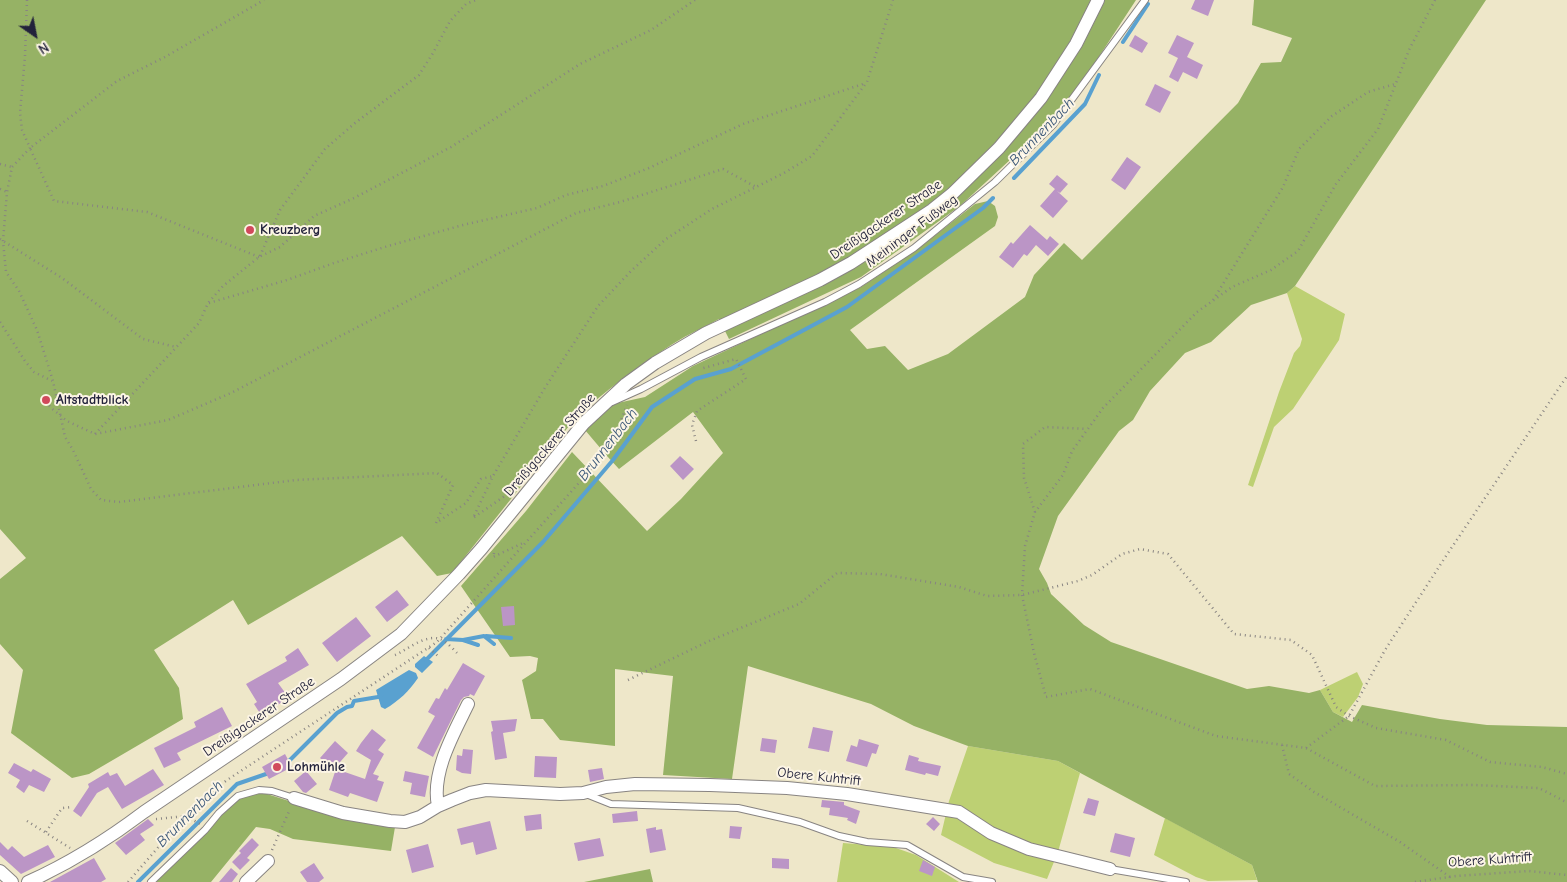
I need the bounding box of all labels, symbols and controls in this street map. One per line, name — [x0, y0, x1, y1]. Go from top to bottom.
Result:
north arrow — [10, 10, 60, 60]
text: N — [35, 38, 52, 58]
water label: Brunnenbach — [1005, 95, 1079, 169]
street label: Dreißigackerer Straße — [827, 176, 945, 264]
street label: Meininger Fußweg — [863, 191, 961, 271]
place label: Kreuzberg — [260, 222, 320, 238]
marker: Kreuzberg — [244, 224, 256, 236]
street label: Dreißigackerer Straße — [501, 390, 599, 500]
place label: Altstadtblick — [56, 392, 128, 408]
marker: Altstadtblick — [40, 394, 52, 406]
water label: Brunnenbach — [574, 405, 642, 485]
street label: Dreißigackerer Straße — [200, 673, 318, 761]
place label: Lohmühle — [287, 759, 345, 775]
marker: Lohmühle — [271, 761, 283, 773]
street label: Obere Kuhtrift — [777, 764, 861, 790]
water label: Brunnenbach — [153, 777, 227, 851]
street label: Obere Kuhtrift — [1448, 849, 1532, 871]

